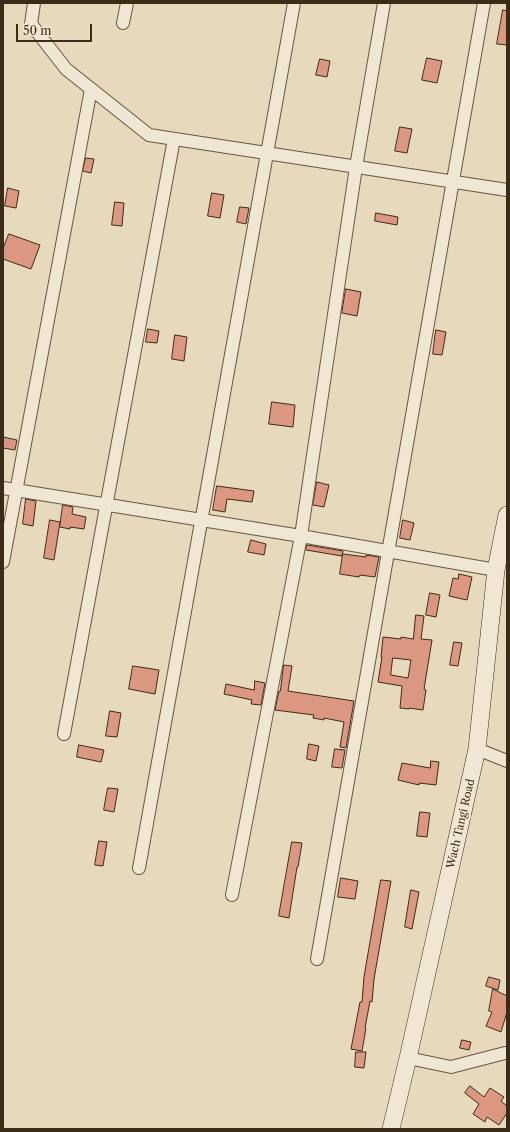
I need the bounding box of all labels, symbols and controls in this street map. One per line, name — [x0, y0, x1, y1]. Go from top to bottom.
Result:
scale bar — [18, 16, 94, 42]
text: 50 m — [23, 23, 52, 38]
street label: Wach Tangi Road — [444, 778, 478, 870]

